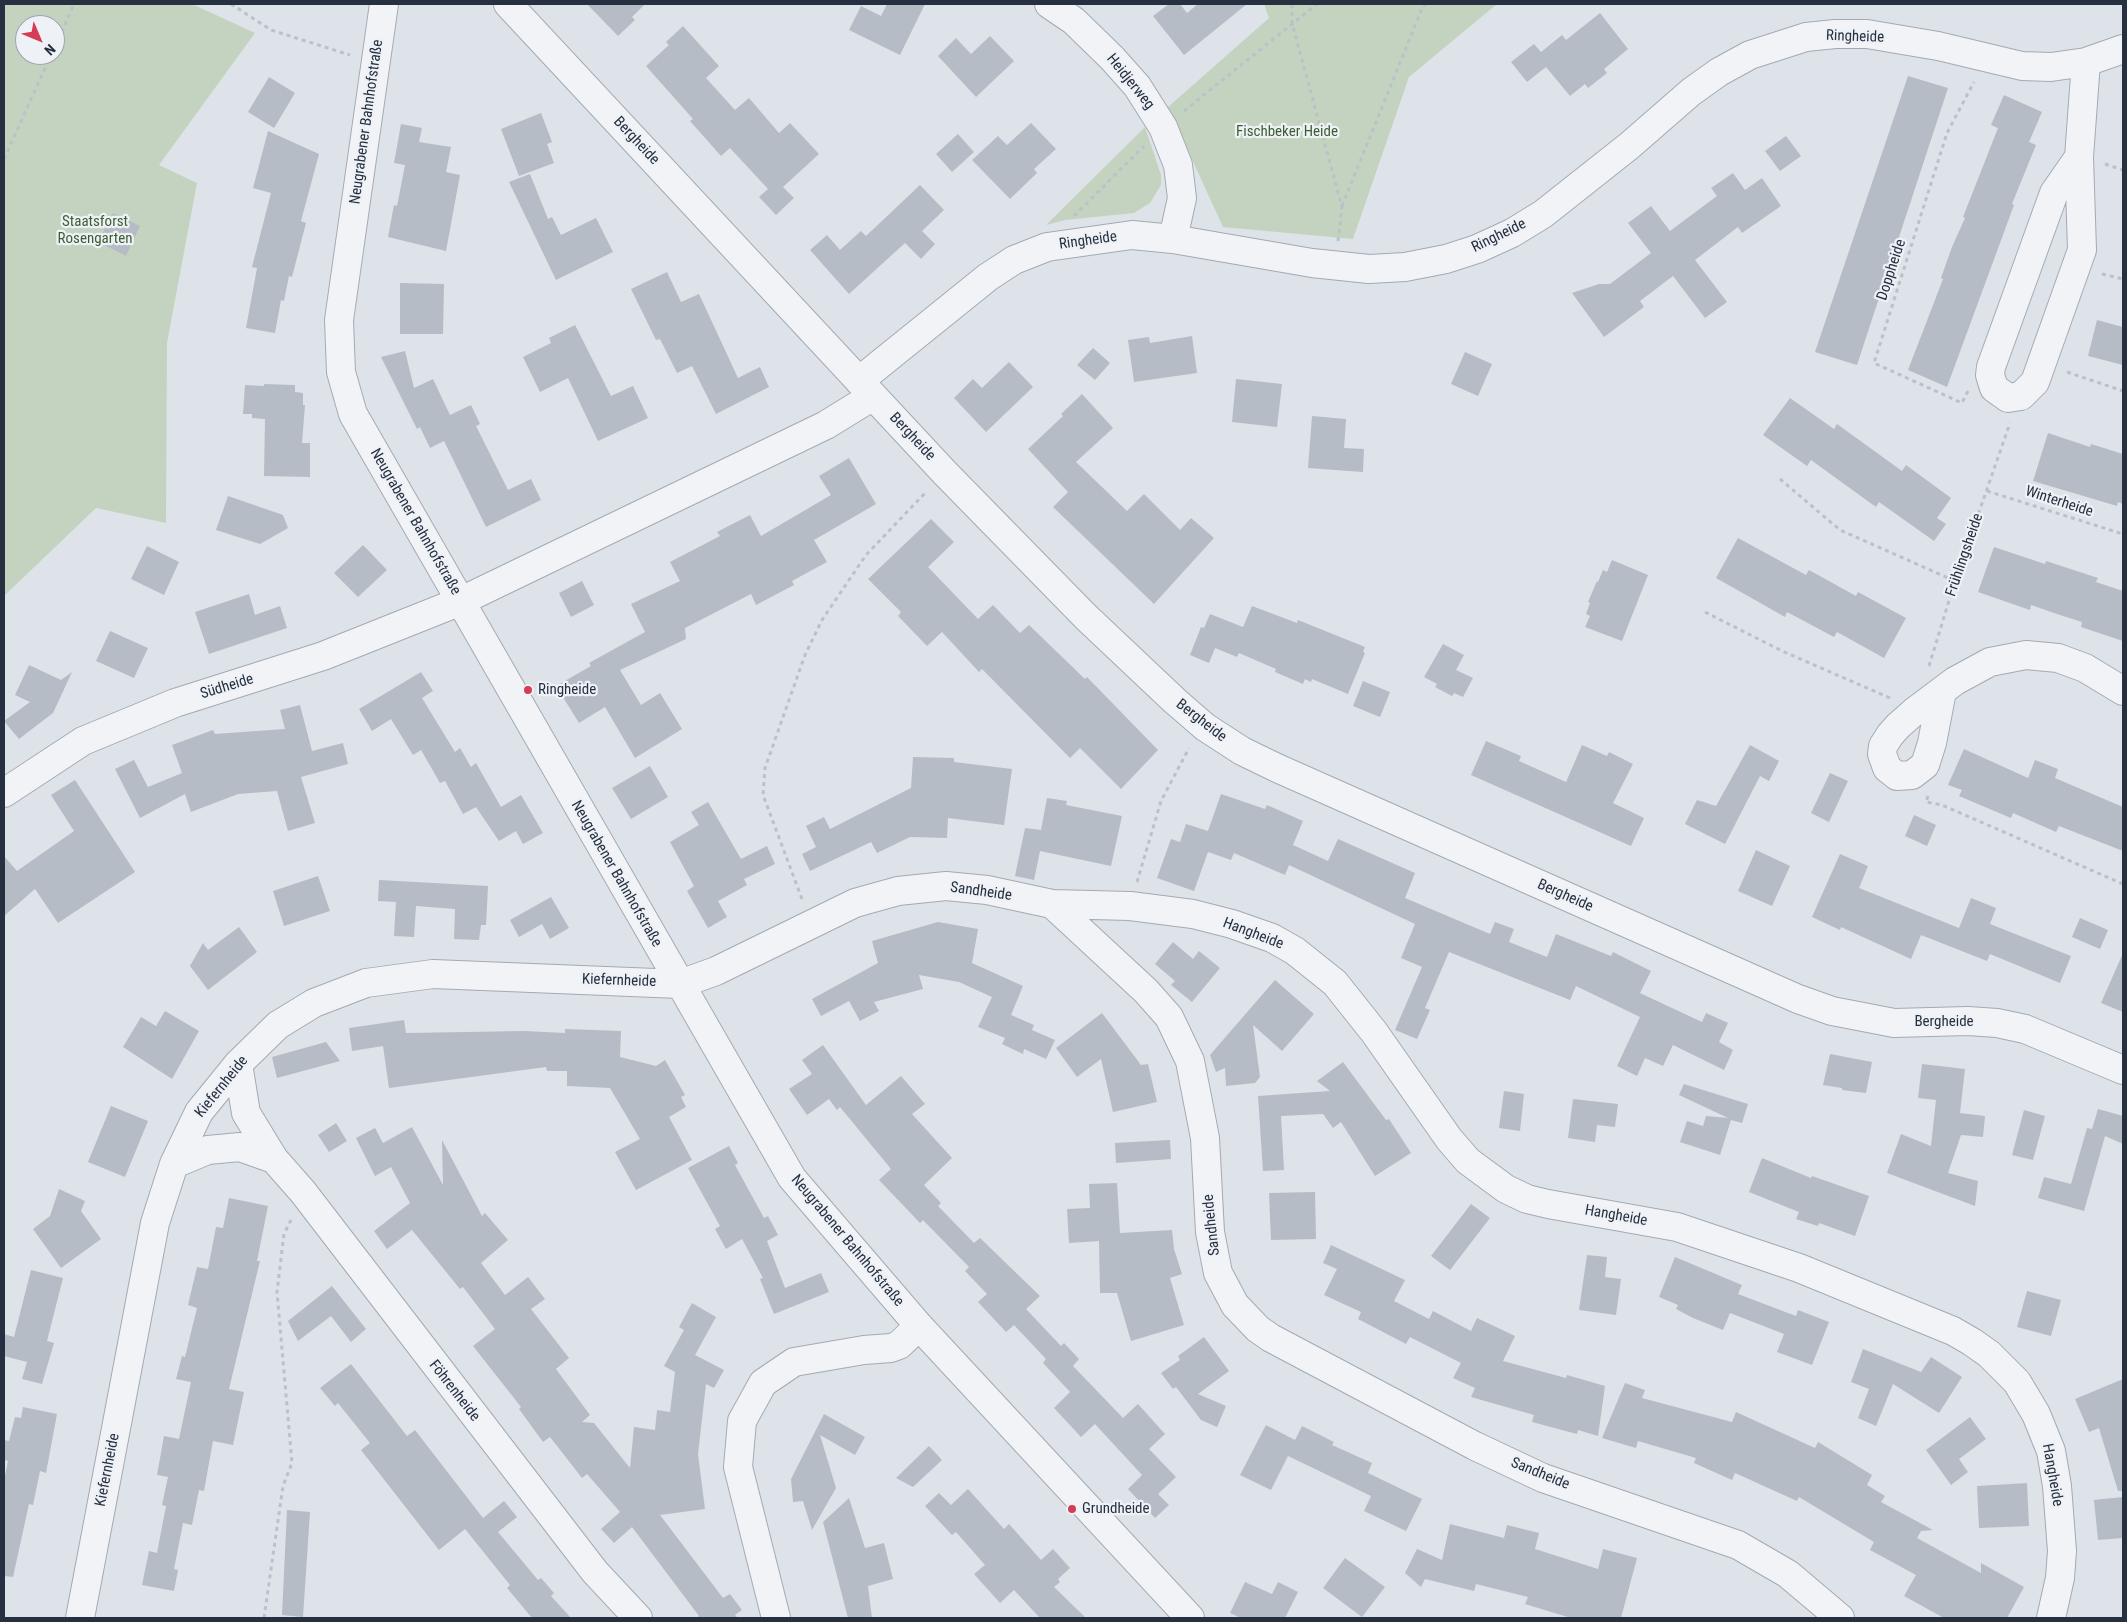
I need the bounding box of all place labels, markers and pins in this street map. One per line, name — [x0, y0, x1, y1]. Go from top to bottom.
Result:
place label: Ringheide — [538, 681, 596, 699]
marker: Ringheide — [522, 684, 534, 696]
place label: Grundheide — [1082, 1500, 1150, 1518]
marker: Grundheide — [1066, 1503, 1078, 1515]

